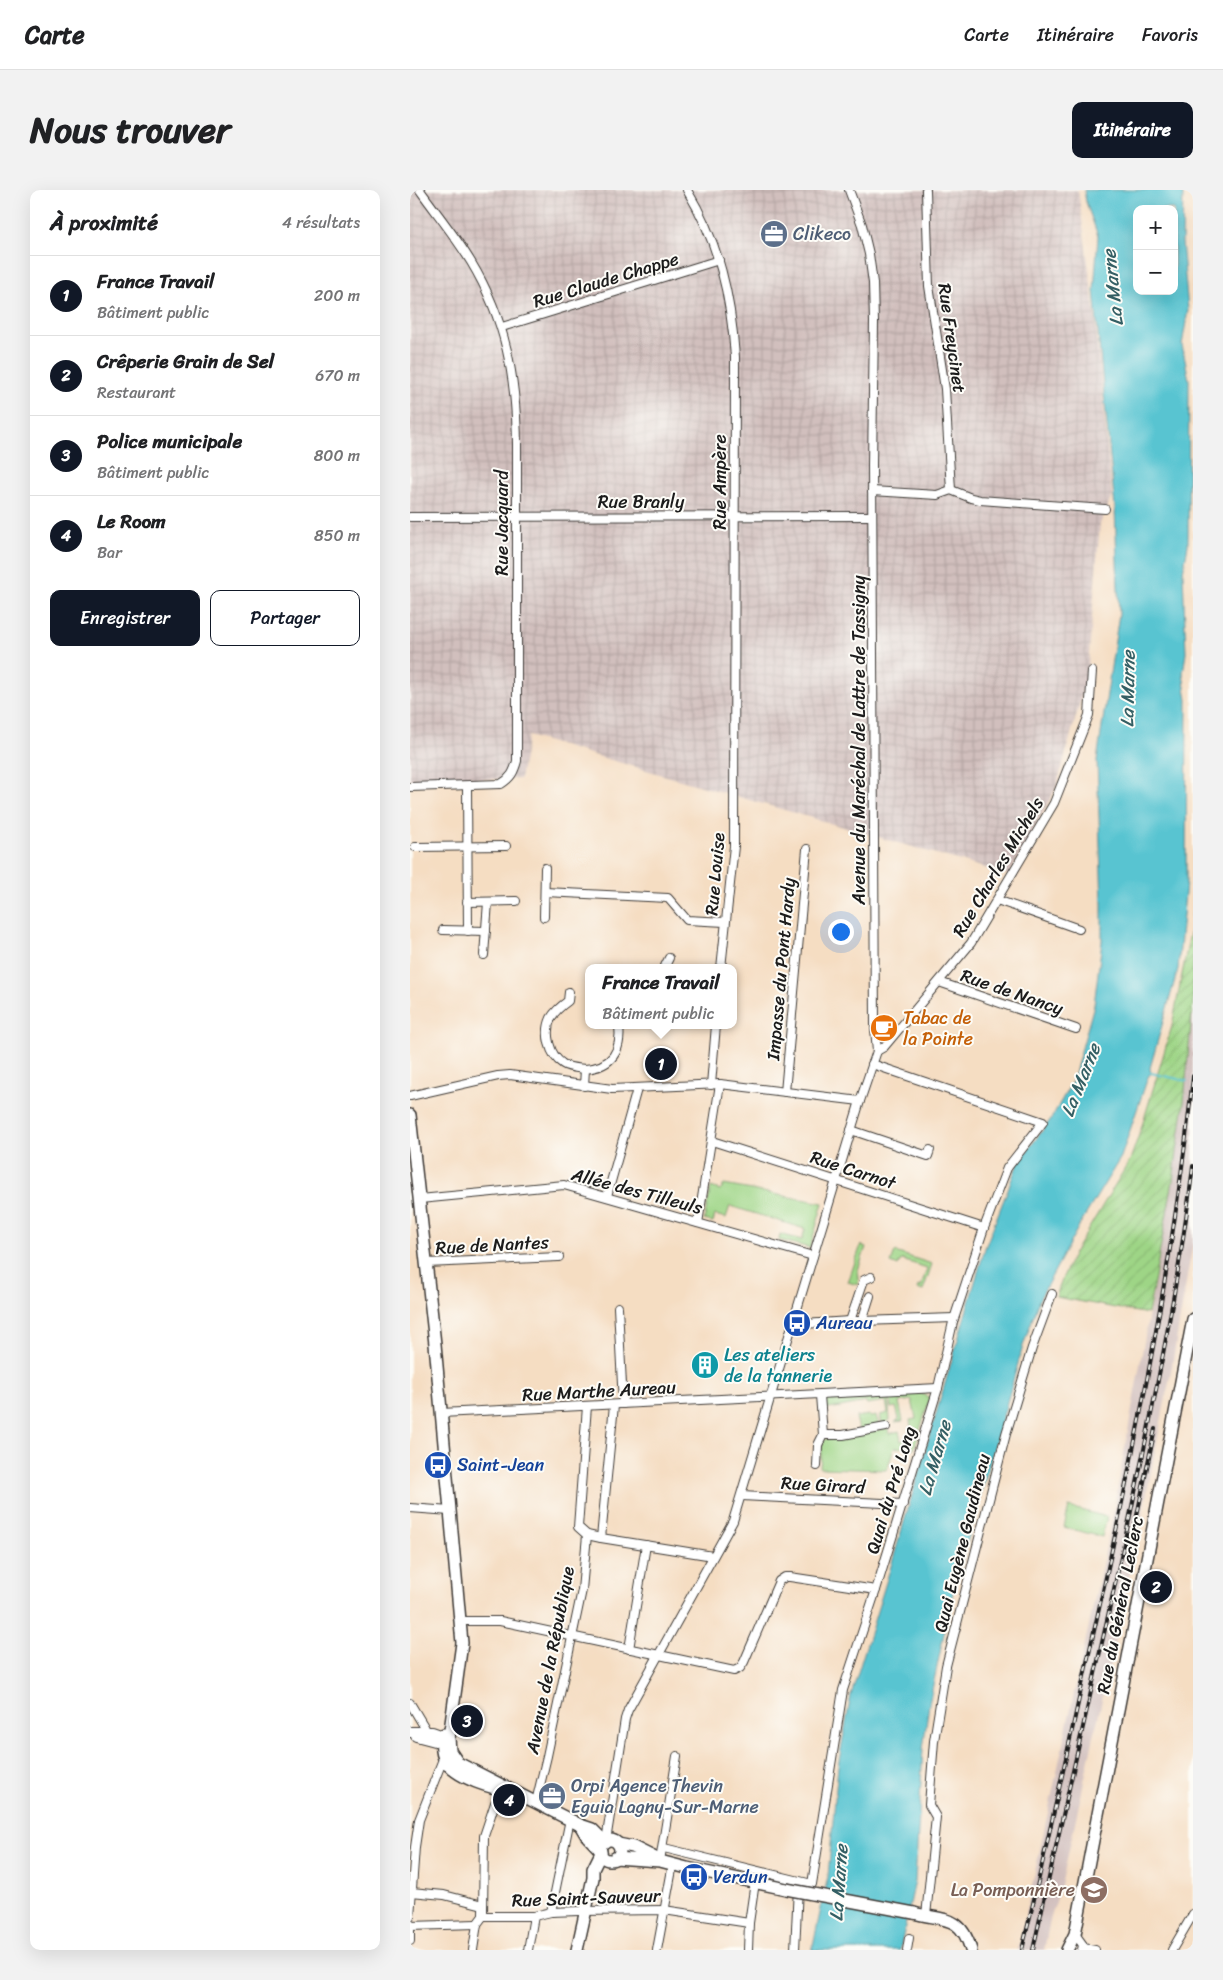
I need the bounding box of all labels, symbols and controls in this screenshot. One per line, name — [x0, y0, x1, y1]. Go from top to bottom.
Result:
text: Carte — [25, 14, 85, 56]
text: Carte — [964, 19, 1009, 51]
text: Itinéraire — [1037, 19, 1114, 51]
text: Favoris — [1142, 19, 1198, 51]
text: Nous trouver — [30, 99, 230, 161]
button: Itinéraire — [1072, 102, 1193, 158]
text: À proximité — [50, 204, 158, 242]
map controls — [1133, 205, 1178, 295]
button: + — [1133, 205, 1178, 250]
text: 4 résultats — [282, 208, 360, 237]
place label: Clikeco — [793, 218, 851, 250]
office icon: Clikeco — [759, 219, 789, 249]
street label: Rue Claude Chappe — [529, 243, 683, 317]
water label: La Marne — [1092, 246, 1133, 328]
button: − — [1133, 250, 1178, 295]
text: France Travail — [97, 265, 214, 298]
text: 1 — [63, 281, 69, 310]
text: 200 m — [314, 281, 360, 310]
street label: Rue Freycinet — [928, 281, 976, 395]
text: Bâtiment public — [97, 298, 209, 327]
text: Crêperie Grain de Sel — [97, 345, 274, 378]
text: 2 — [61, 361, 71, 390]
text: 670 m — [315, 361, 360, 390]
text: Restaurant — [97, 378, 176, 407]
text: Police municipale — [97, 425, 242, 458]
street label: Rue Ampère — [704, 434, 736, 530]
text: 3 — [62, 441, 70, 470]
text: 800 m — [314, 441, 360, 470]
text: Bâtiment public — [97, 458, 209, 487]
street label: Rue Jacquard — [486, 469, 518, 576]
street label: Rue Branly — [598, 486, 685, 518]
text: Le Room — [97, 505, 166, 538]
text: 4 — [61, 521, 71, 550]
text: 850 m — [314, 521, 360, 550]
text: Bar — [97, 538, 122, 567]
street label: Avenue du Maréchal de Lattre de Tassigny — [843, 575, 875, 906]
button: Enregistrer — [50, 590, 200, 646]
button: Partager — [210, 590, 360, 646]
water label: La Marne — [1110, 649, 1145, 727]
street label: Rue Charles Michels — [943, 790, 1053, 943]
street label: Rue Louise — [695, 831, 735, 917]
street label: Impasse du Pont Hardy — [757, 876, 805, 1063]
your location — [828, 919, 854, 945]
street label: Rue de Nancy — [956, 959, 1068, 1025]
popup — [585, 964, 737, 1029]
text: France Travail — [602, 966, 720, 999]
text: Bâtiment public — [602, 999, 715, 1028]
place label: Tabac de la Pointe — [903, 1002, 973, 1055]
cafe icon: Tabac de la Pointe — [869, 1013, 899, 1043]
water label: La Marne — [1051, 1037, 1111, 1122]
pin: 1 — [645, 1045, 677, 1083]
street label: Rue Carnot — [806, 1141, 901, 1199]
street label: Allée des Tilleuls — [567, 1158, 707, 1224]
street label: Rue de Nantes — [435, 1226, 550, 1264]
place label: Aureau — [815, 1307, 873, 1339]
bus stop icon: Aureau — [782, 1308, 812, 1338]
place label: Les ateliers de la tannerie — [724, 1339, 833, 1392]
building icon: Les ateliers de la tannerie — [690, 1350, 720, 1380]
street label: Rue Marthe Aureau — [521, 1371, 677, 1411]
water label: La Marne — [908, 1415, 961, 1499]
street label: Quai du Pré Long — [856, 1422, 926, 1558]
place label: Saint-Jean — [457, 1449, 544, 1481]
bus stop icon: Saint-Jean — [423, 1450, 453, 1480]
street label: Quai Eugène Gaudineau — [924, 1450, 1000, 1636]
street label: Rue Girard — [780, 1467, 867, 1503]
street label: Rue du Général Leclerc — [1087, 1513, 1153, 1697]
street label: Avenue de la République — [516, 1563, 584, 1758]
pin: 2 — [1140, 1568, 1172, 1606]
pin: 3 — [451, 1702, 483, 1740]
place label: Orpi Agence Thevin Eguia Lagny-Sur-Marne — [571, 1770, 759, 1823]
pin: 4 — [493, 1781, 525, 1819]
office icon: Orpi Agence Thevin Eguia Lagny-Sur-Marne — [537, 1781, 567, 1811]
water label: La Marne — [819, 1842, 858, 1922]
place label: Verdun — [713, 1861, 768, 1893]
bus stop icon: Verdun — [679, 1862, 709, 1892]
place label: La Pomponnière — [951, 1874, 1075, 1906]
school or university icon: La Pomponnière — [1079, 1875, 1109, 1905]
street label: Rue Saint-Sauveur — [511, 1879, 662, 1917]

